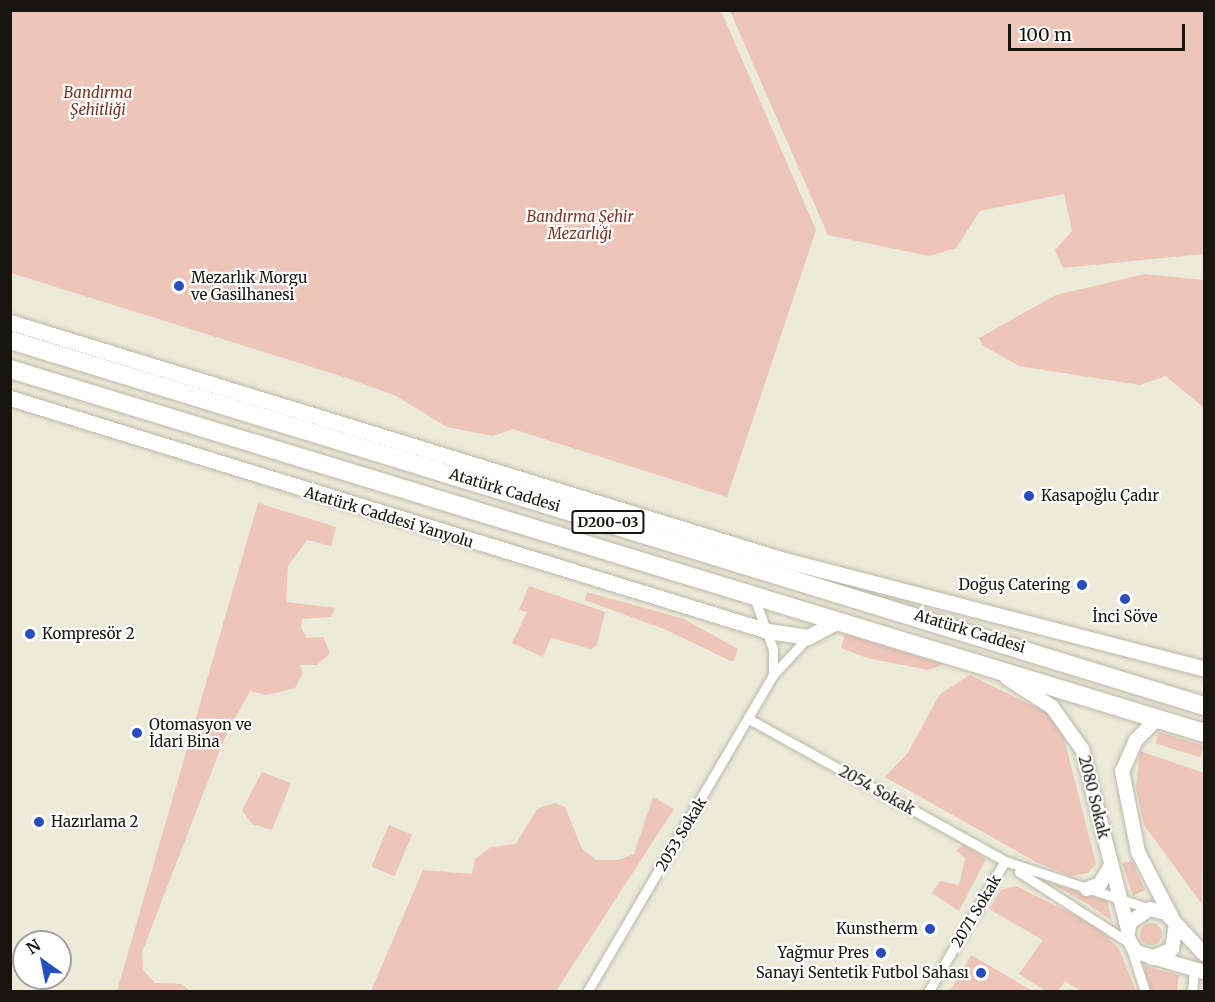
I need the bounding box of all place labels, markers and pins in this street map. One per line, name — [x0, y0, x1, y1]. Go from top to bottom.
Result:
place label: Mezarlık Morgu ve Gasilhanesi — [191, 268, 307, 303]
marker: Mezarlık Morgu ve Gasilhanesi — [172, 279, 186, 293]
place label: Kasapoğlu Çadır — [1041, 487, 1159, 505]
marker: Kasapoğlu Çadır — [1022, 489, 1036, 503]
place label: Doğuş Catering — [958, 576, 1070, 594]
marker: Doğuş Catering — [1075, 578, 1089, 592]
marker: İnci Söve — [1118, 592, 1132, 606]
place label: İnci Söve — [1092, 608, 1158, 626]
place label: Kompresör 2 — [42, 625, 135, 643]
marker: Kompresör 2 — [23, 627, 37, 641]
place label: Otomasyon ve İdari Bina — [149, 715, 252, 750]
marker: Otomasyon ve İdari Bina — [130, 726, 144, 740]
place label: Hazırlama 2 — [51, 813, 138, 831]
marker: Hazırlama 2 — [32, 815, 46, 829]
place label: Kunstherm — [836, 920, 918, 938]
marker: Kunstherm — [923, 922, 937, 936]
place label: Yağmur Pres — [778, 944, 869, 962]
marker: Yağmur Pres — [874, 946, 888, 960]
place label: Sanayi Sentetik Futbol Sahası — [756, 964, 969, 982]
marker: Sanayi Sentetik Futbol Sahası — [974, 966, 988, 980]

